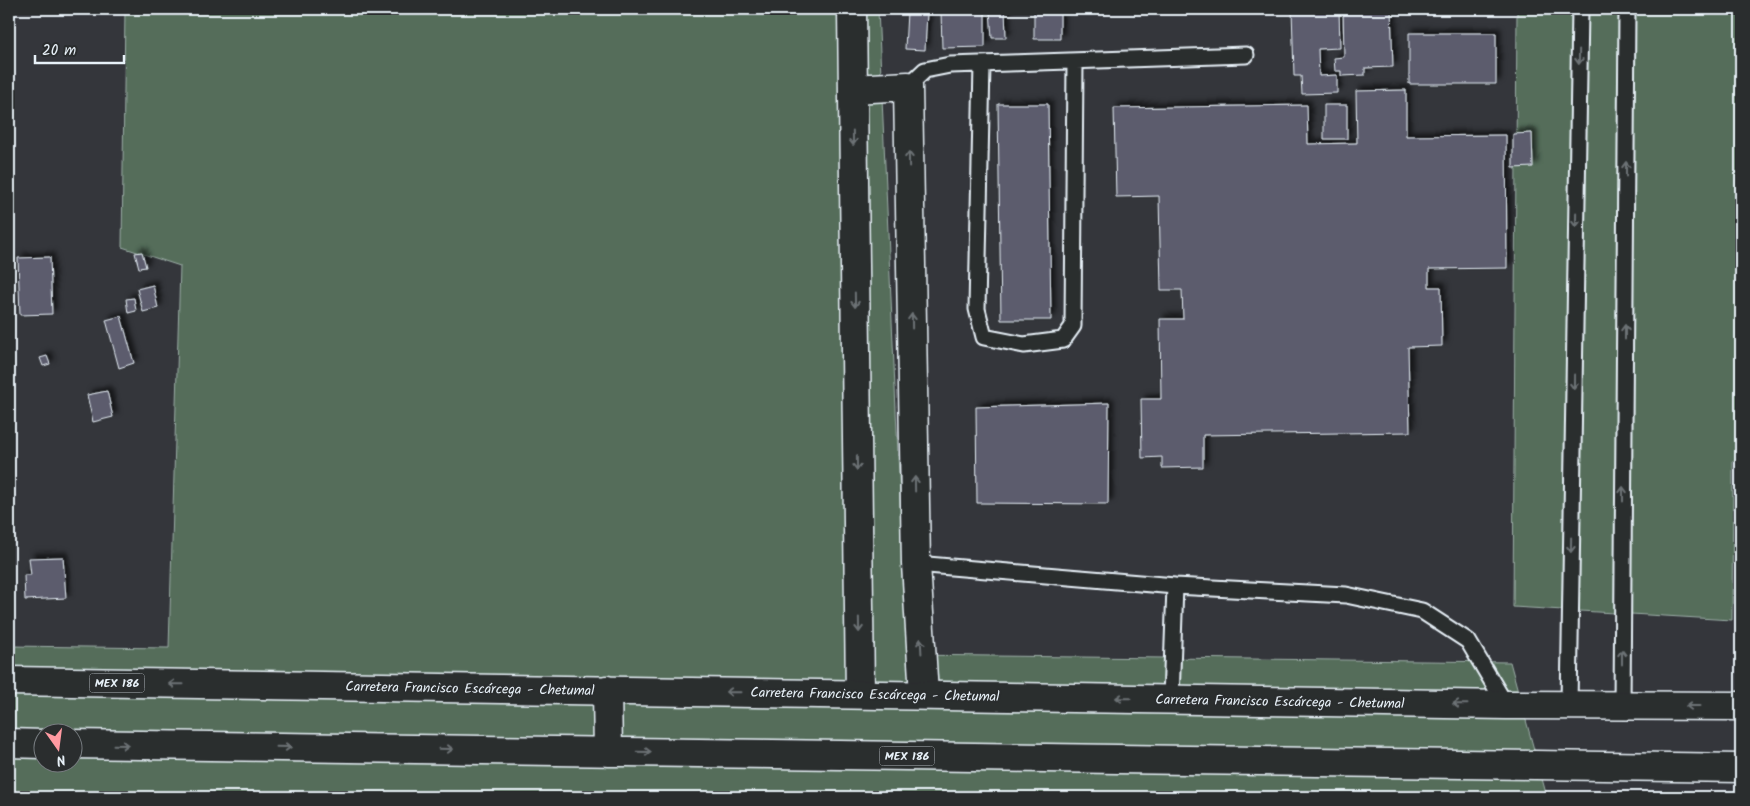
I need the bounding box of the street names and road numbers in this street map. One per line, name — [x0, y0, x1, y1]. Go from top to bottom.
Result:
road number: MEX 186 — [90, 674, 144, 692]
street label: Carretera Francisco Escárcega - Chetumal — [345, 676, 595, 702]
street label: Carretera Francisco Escárcega - Chetumal — [750, 682, 1000, 708]
street label: Carretera Francisco Escárcega - Chetumal — [1155, 689, 1405, 715]
road number: MEX 186 — [880, 746, 934, 766]

